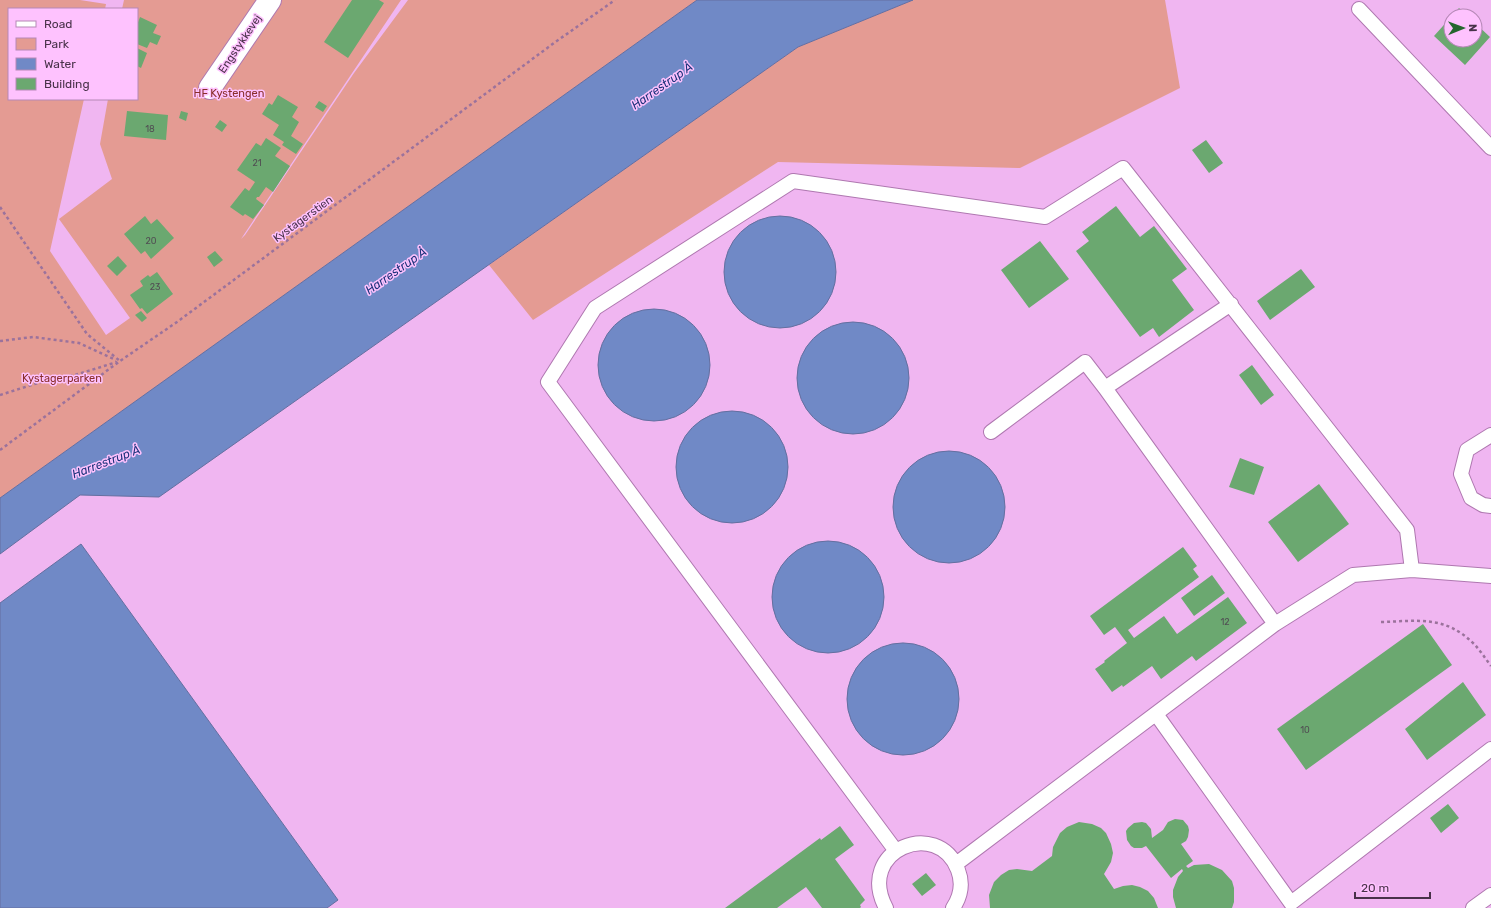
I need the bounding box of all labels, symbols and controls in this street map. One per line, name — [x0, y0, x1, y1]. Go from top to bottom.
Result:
legend — [8, 8, 138, 100]
north arrow — [1443, 8, 1483, 48]
street label: Engstykkevej — [216, 12, 264, 76]
text: Road — [44, 17, 72, 31]
text: N — [1466, 24, 1479, 32]
text: Park — [44, 37, 70, 51]
text: Water — [44, 57, 76, 71]
water label: Harrestrup Å — [629, 60, 695, 112]
text: Building — [44, 77, 90, 91]
park label: HF Kystengen — [194, 87, 264, 100]
house number: 18 — [145, 124, 155, 134]
house number: 21 — [252, 158, 262, 168]
street label: Kystagerstien — [271, 193, 335, 245]
house number: 20 — [146, 236, 157, 246]
water label: Harrestrup Å — [363, 245, 429, 297]
house number: 23 — [150, 282, 160, 292]
park label: Kystagerparken — [22, 372, 102, 385]
water label: Harrestrup Å — [70, 443, 142, 481]
house number: 12 — [1220, 617, 1230, 627]
house number: 10 — [1300, 725, 1310, 735]
scale bar — [1355, 874, 1430, 900]
text: 20 m — [1361, 881, 1389, 895]

